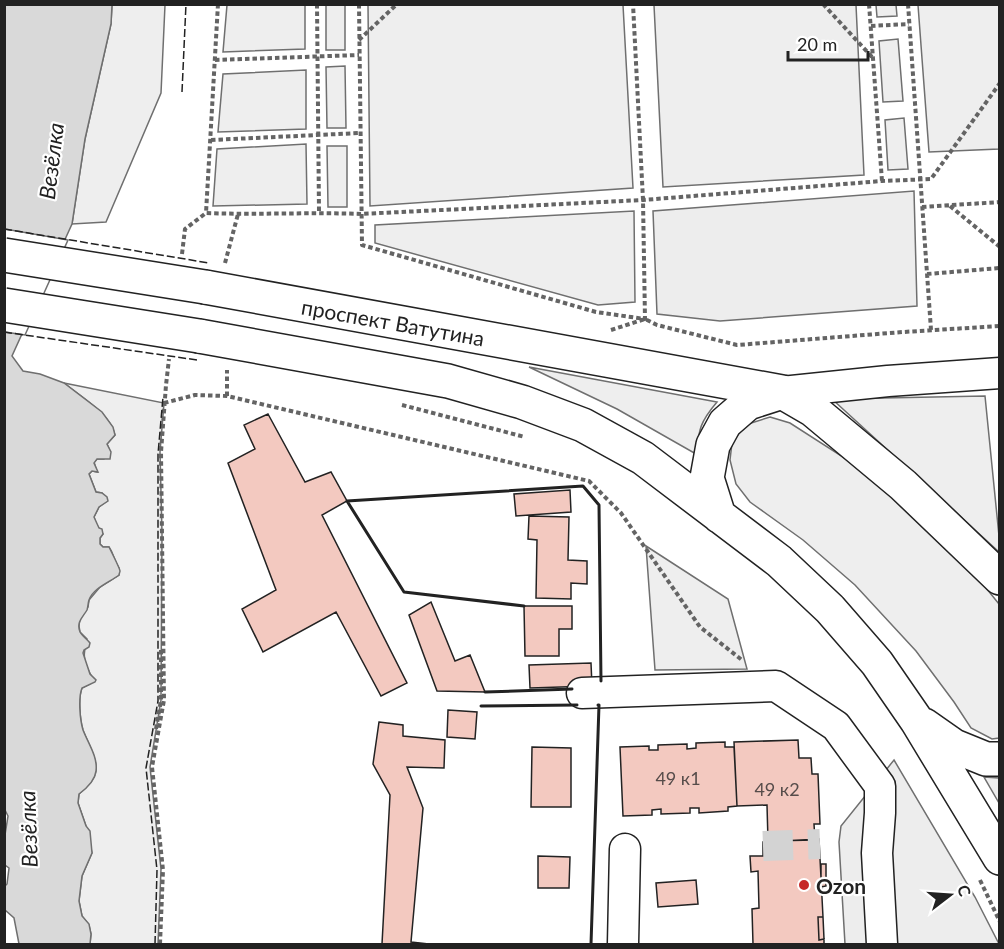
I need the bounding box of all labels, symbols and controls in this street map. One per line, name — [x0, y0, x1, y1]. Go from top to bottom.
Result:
scale bar — [788, 24, 868, 62]
text: 20 m — [797, 33, 837, 55]
water label: Везёлка — [33, 121, 69, 201]
street label: проспект Ватутина — [300, 294, 486, 350]
house number: 49 к1 — [655, 767, 701, 789]
house number: 49 к2 — [754, 778, 800, 800]
water label: Везёлка — [13, 790, 43, 868]
north arrow — [920, 865, 980, 925]
place label: Ozon — [816, 873, 866, 898]
marker: Ozon — [797, 878, 811, 892]
text: С — [954, 883, 976, 899]

